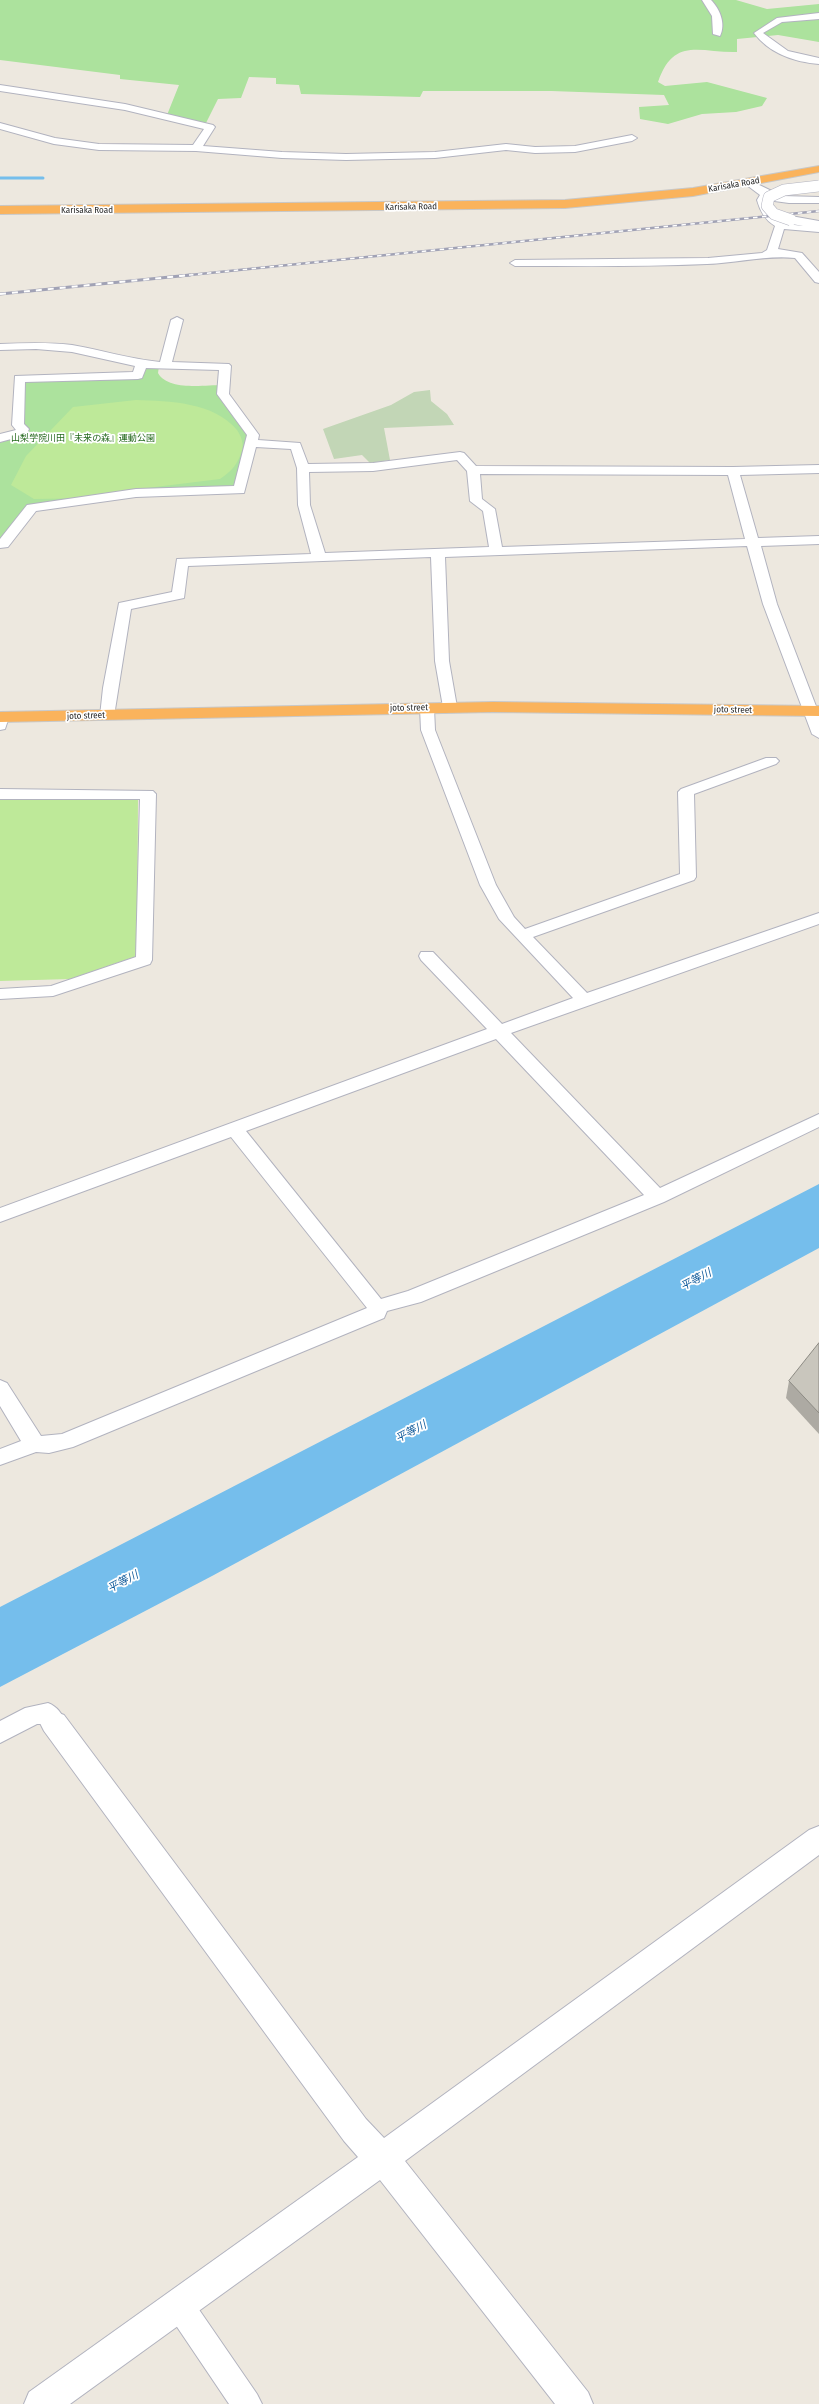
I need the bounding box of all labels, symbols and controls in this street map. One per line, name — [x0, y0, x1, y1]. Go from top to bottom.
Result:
street label: Karisaka Road — [707, 175, 761, 195]
street label: Karisaka Road — [385, 201, 437, 213]
street label: Karisaka Road — [61, 205, 113, 215]
park label: 山梨学院川田『未来の森』運動公園 — [11, 433, 155, 443]
street label: joto street — [390, 702, 428, 714]
street label: joto street — [714, 704, 752, 716]
street label: joto street — [67, 710, 105, 722]
water label: 平等川 — [678, 1266, 714, 1294]
water label: 平等川 — [393, 1418, 429, 1446]
water label: 平等川 — [105, 1568, 141, 1596]

